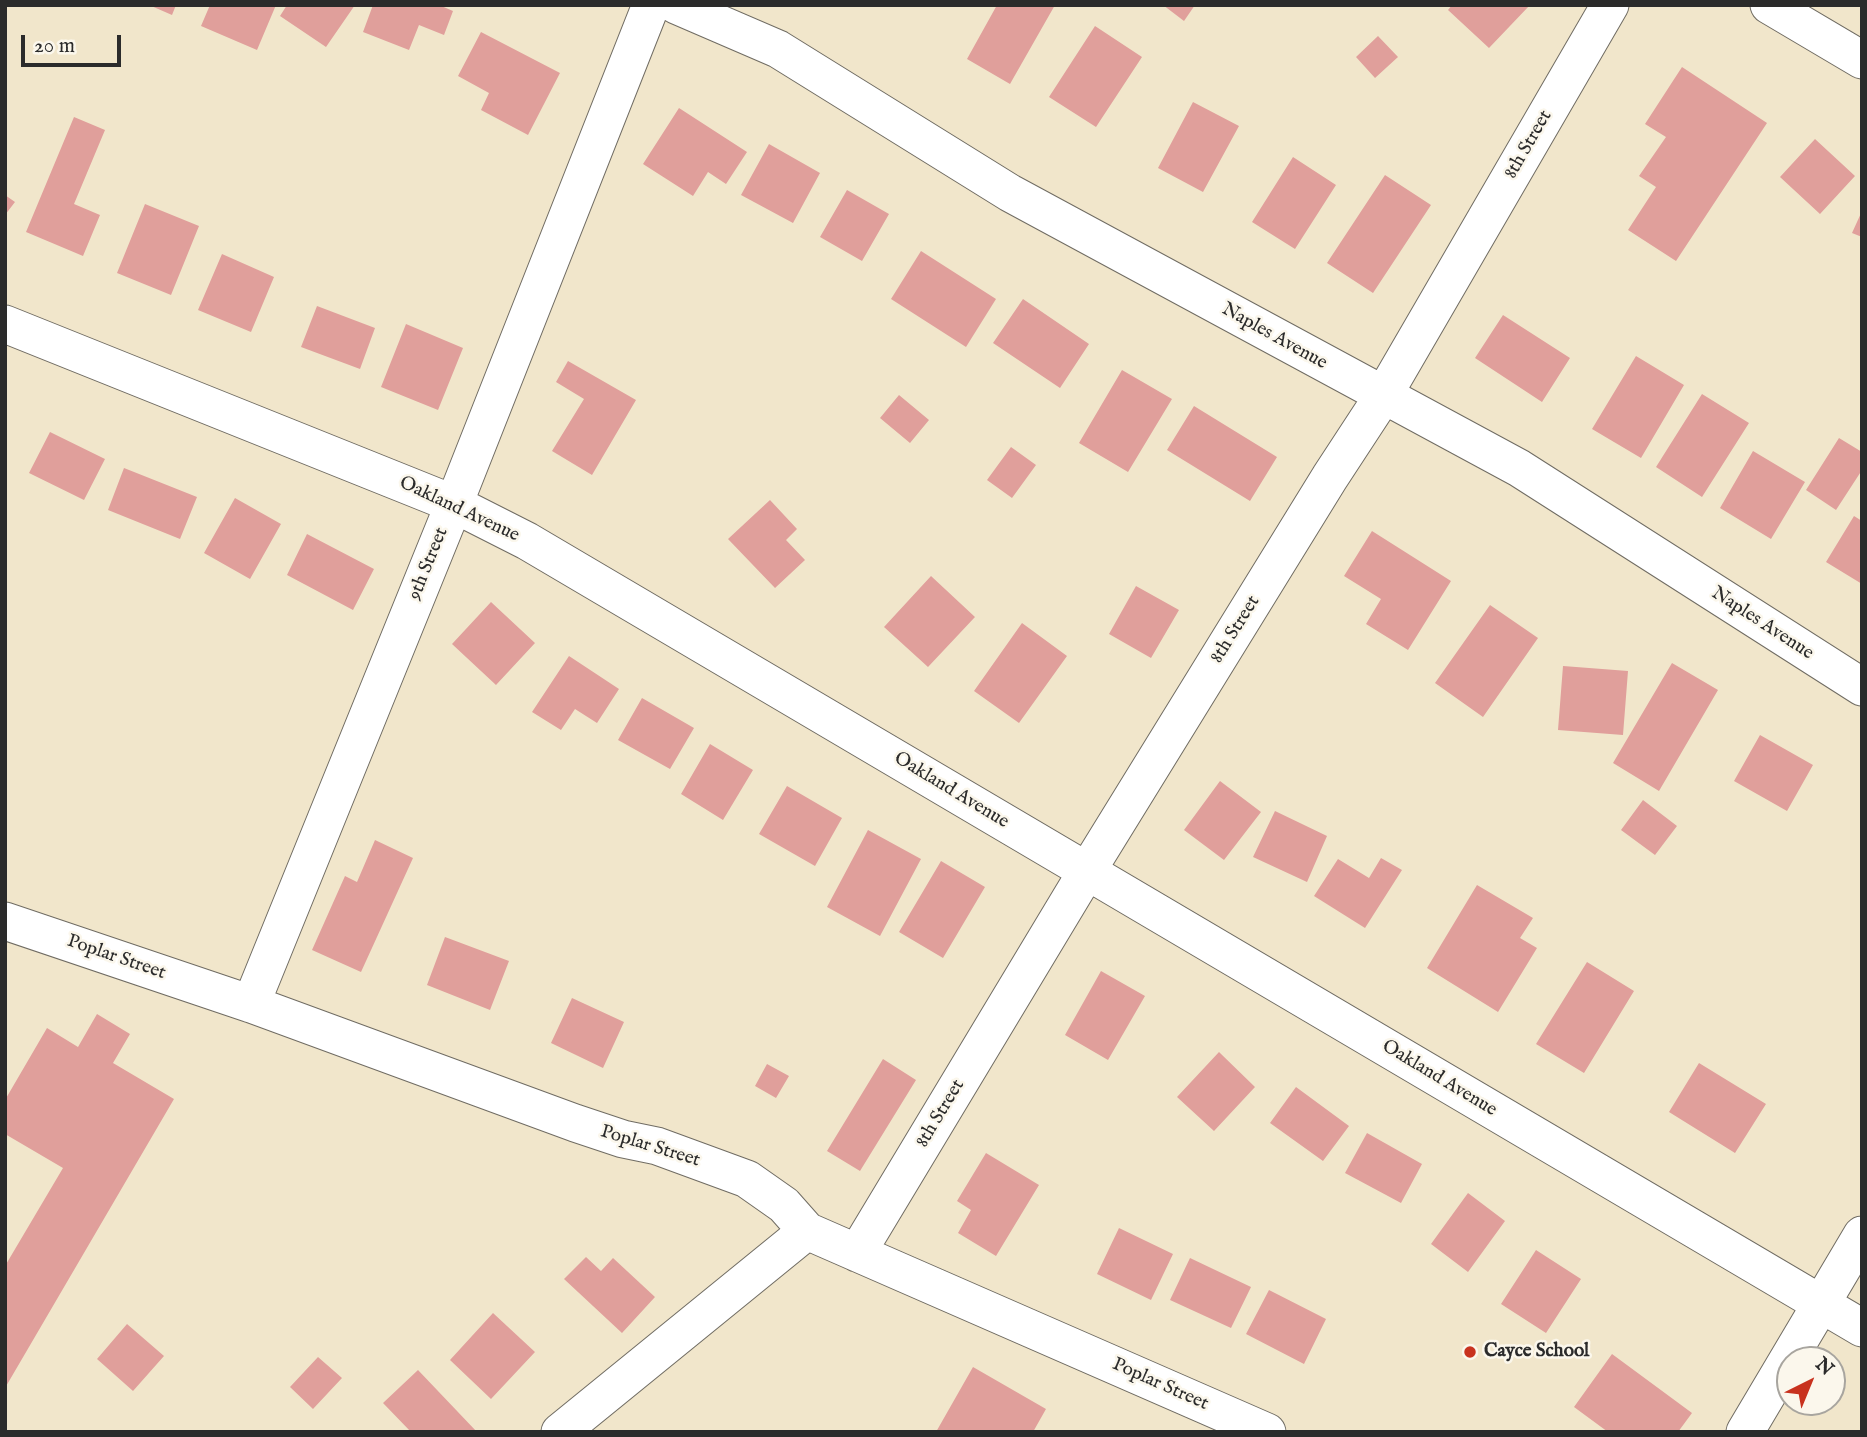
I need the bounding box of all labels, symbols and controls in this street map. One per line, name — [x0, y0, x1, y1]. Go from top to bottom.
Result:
scale bar — [24, 21, 124, 65]
text: 20 m — [34, 33, 75, 60]
street label: 8th Street — [1500, 107, 1558, 183]
street label: Naples Avenue — [1217, 299, 1331, 375]
street label: Oakland Avenue — [395, 472, 523, 548]
street label: 9th Street — [404, 524, 454, 604]
street label: Naples Avenue — [1707, 583, 1817, 665]
street label: 8th Street — [1206, 592, 1266, 668]
street label: Oakland Avenue — [889, 748, 1013, 834]
street label: Poplar Street — [64, 930, 168, 986]
street label: Oakland Avenue — [1377, 1036, 1501, 1122]
street label: 8th Street — [912, 1076, 970, 1152]
street label: Poplar Street — [598, 1121, 702, 1173]
place label: Cayce School — [1484, 1341, 1589, 1363]
marker: Cayce School — [1462, 1344, 1478, 1360]
north arrow — [1776, 1346, 1846, 1416]
text: N — [1810, 1353, 1838, 1381]
street label: Poplar Street — [1108, 1354, 1212, 1416]

